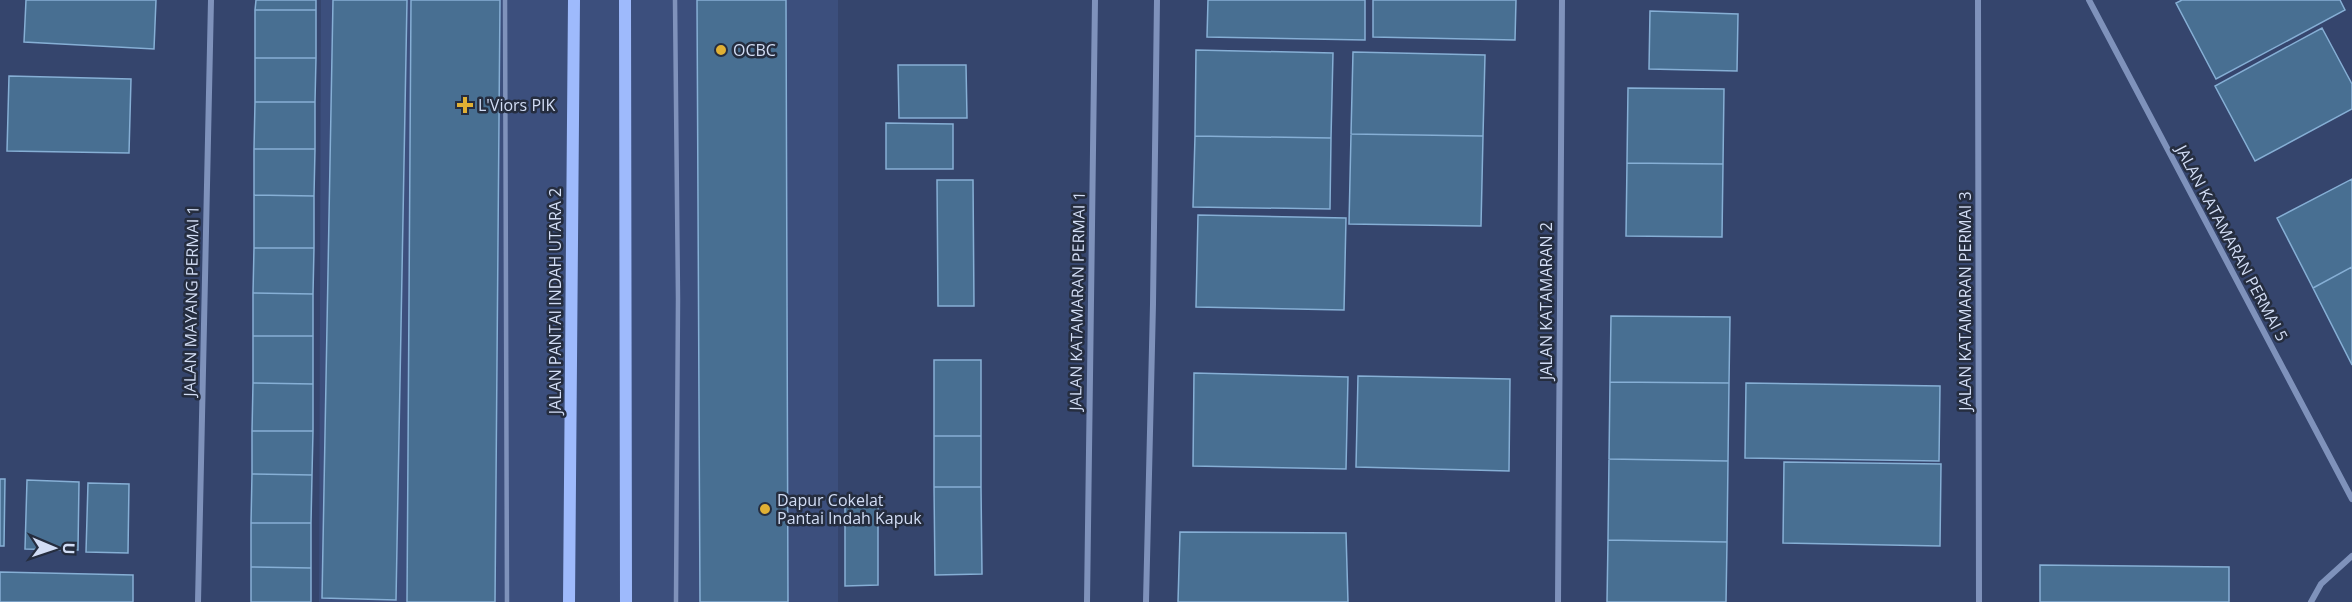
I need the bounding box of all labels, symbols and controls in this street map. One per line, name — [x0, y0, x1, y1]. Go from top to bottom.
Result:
place label: OCBC — [733, 39, 776, 61]
marker: OCBC — [714, 43, 728, 57]
place label: L'Viors PIK — [478, 94, 555, 116]
marker: L'Viors PIK — [456, 96, 474, 114]
street label: JALAN KATAMARAN PERMAI 5 — [2170, 139, 2293, 345]
street label: JALAN PANTAI INDAH UTARA 2 — [544, 188, 566, 416]
street label: JALAN KATAMARAN PERMAI 1 — [1064, 191, 1090, 413]
street label: JALAN KATAMARAN PERMAI 3 — [1954, 191, 1976, 413]
street label: JALAN MAYANG PERMAI 1 — [178, 205, 204, 399]
street label: JALAN KATAMARAN 2 — [1535, 222, 1557, 382]
place label: Dapur Cokelat Pantai Indah Kapuk — [777, 489, 922, 529]
marker: Dapur Cokelat Pantai Indah Kapuk — [758, 502, 772, 516]
north arrow — [24, 518, 84, 578]
text: U — [58, 542, 80, 555]

